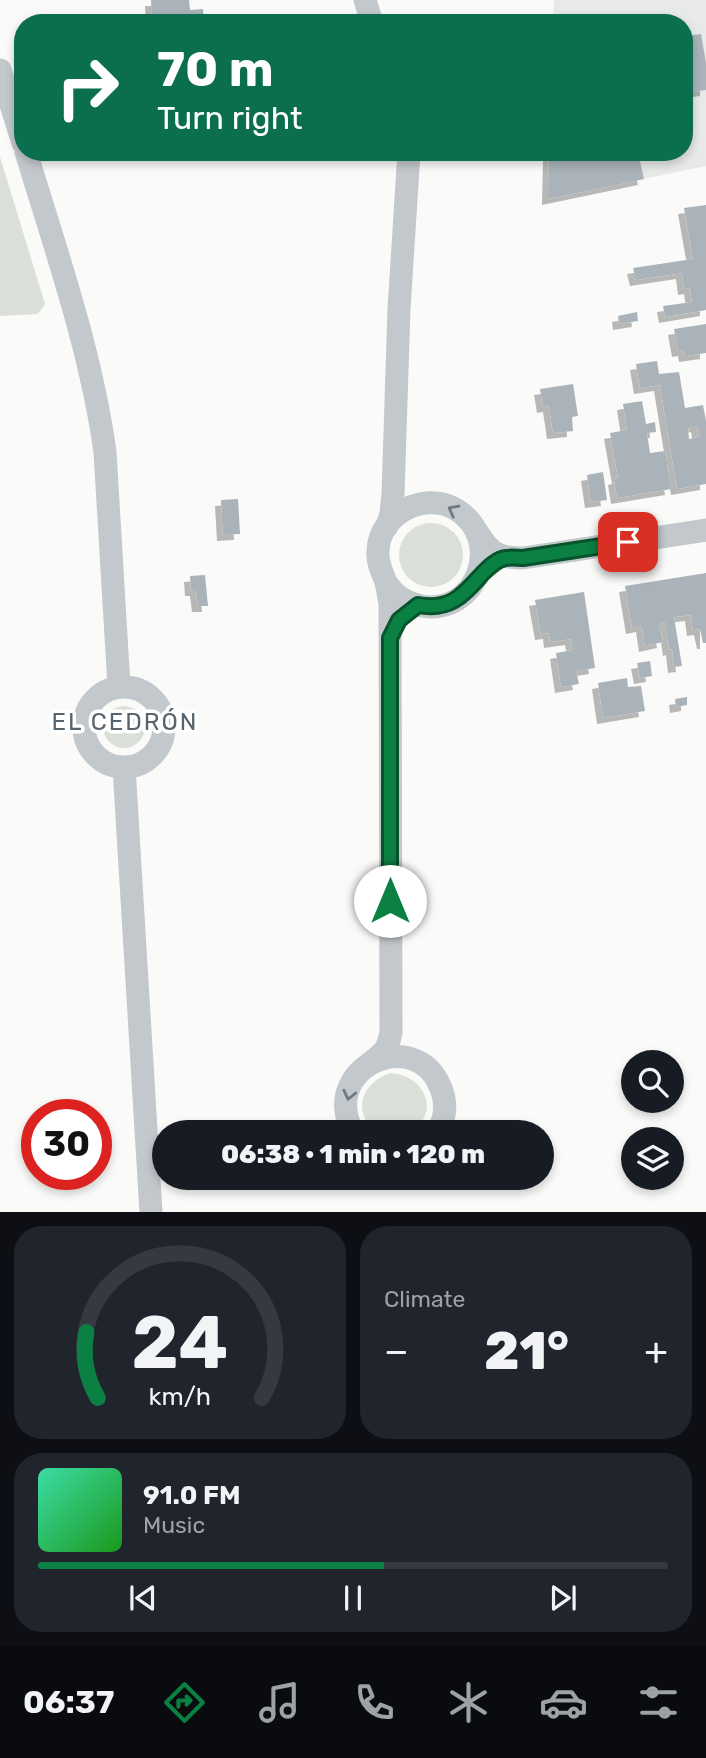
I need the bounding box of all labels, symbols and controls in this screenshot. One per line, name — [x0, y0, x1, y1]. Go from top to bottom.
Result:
text: 70 m — [157, 40, 274, 98]
icon: right — [42, 42, 133, 133]
text: Turn right — [157, 99, 302, 137]
one-way arrow — [448, 504, 460, 518]
pin — [598, 512, 658, 572]
icon: arrive — [609, 523, 647, 561]
district label: EL CEDRÓN — [51, 708, 199, 736]
position arrow — [353, 864, 427, 938]
map controls — [621, 1050, 684, 1190]
button: search — [621, 1050, 684, 1113]
one-way arrow — [343, 1089, 357, 1101]
speed limit sign: 30 — [21, 1099, 112, 1190]
button: layers — [621, 1127, 684, 1190]
text: 06:38 · 1 min · 120 m — [221, 1139, 485, 1170]
text: Climate — [384, 1285, 465, 1313]
text: 24 — [132, 1301, 228, 1387]
text: 21° — [484, 1320, 569, 1382]
text: − — [384, 1328, 409, 1374]
text: + — [644, 1328, 668, 1374]
text: km/h — [149, 1382, 211, 1411]
text: 91.0 FM — [143, 1480, 241, 1511]
text: Music — [143, 1511, 205, 1539]
icon: previous — [124, 1579, 162, 1617]
icon: pause — [334, 1579, 372, 1617]
icon: next — [544, 1579, 582, 1617]
icon: directions — [160, 1678, 209, 1727]
icon: music — [255, 1678, 304, 1727]
icon: phone — [350, 1678, 399, 1727]
icon: climate — [444, 1678, 493, 1727]
icon: car — [539, 1678, 588, 1727]
icon: filters — [634, 1678, 683, 1727]
text: 06:37 — [23, 1683, 114, 1721]

